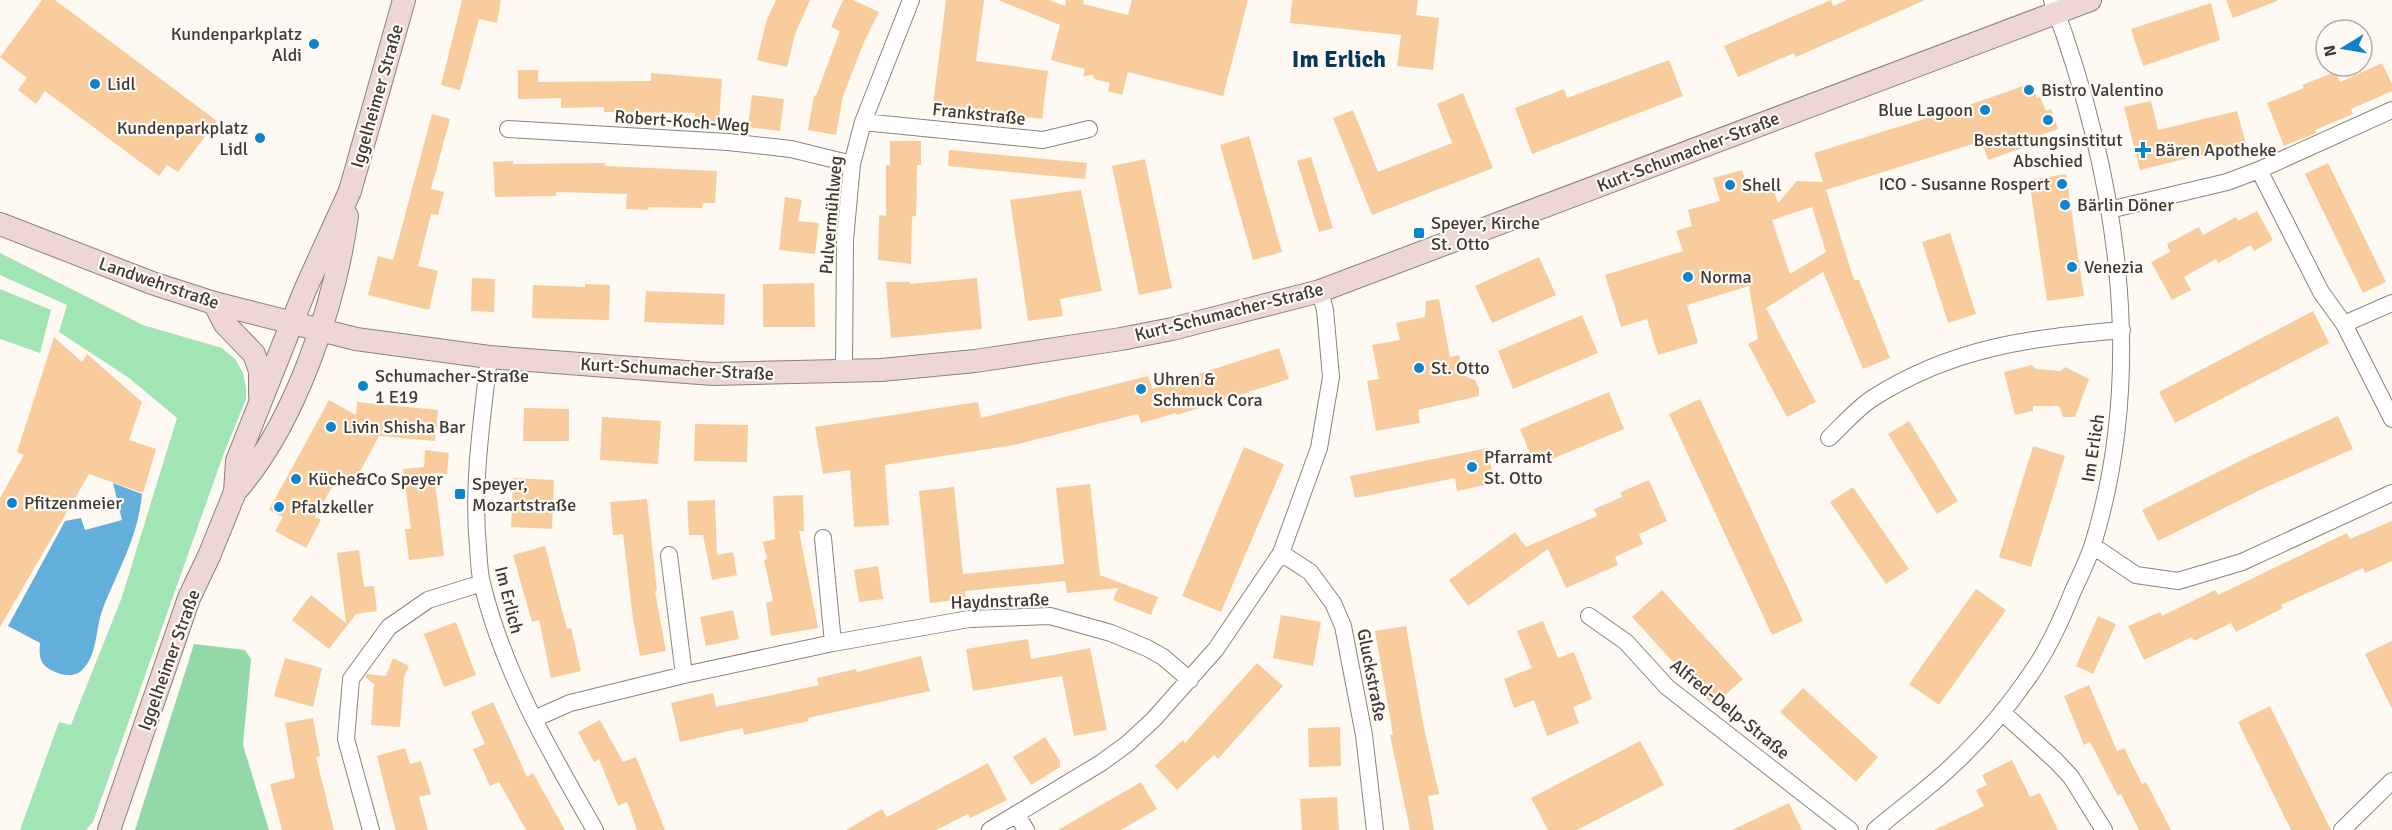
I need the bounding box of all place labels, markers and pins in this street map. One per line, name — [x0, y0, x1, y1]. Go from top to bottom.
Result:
place label: Kundenparkplatz Aldi — [171, 23, 302, 66]
marker: Kundenparkplatz Aldi — [307, 37, 321, 51]
place label: Lidl — [107, 73, 136, 95]
marker: Lidl — [88, 77, 102, 91]
place label: Bistro Valentino — [2041, 79, 2164, 101]
marker: Bistro Valentino — [2022, 83, 2036, 97]
place label: Blue Lagoon — [1878, 99, 1973, 121]
marker: Blue Lagoon — [1978, 103, 1992, 117]
marker: Bestattungsinstitut Abschied — [2041, 113, 2055, 127]
place label: Kundenparkplatz Lidl — [117, 117, 248, 160]
place label: Bestattungsinstitut Abschied — [1974, 129, 2122, 172]
marker: Kundenparkplatz Lidl — [253, 131, 267, 145]
place label: Bären Apotheke — [2155, 139, 2277, 161]
marker: Bären Apotheke — [2136, 143, 2150, 157]
place label: ICO - Susanne Rospert — [1879, 173, 2050, 195]
place label: Shell — [1742, 174, 1781, 196]
marker: ICO - Susanne Rospert — [2055, 177, 2069, 191]
marker: Shell — [1723, 178, 1737, 192]
place label: Bärlin Döner — [2077, 194, 2174, 216]
marker: Bärlin Döner — [2058, 198, 2072, 212]
place label: Speyer, Kirche St. Otto — [1431, 212, 1540, 255]
marker: Speyer, Kirche St. Otto — [1412, 226, 1426, 240]
place label: Venezia — [2084, 256, 2143, 278]
marker: Venezia — [2065, 260, 2079, 274]
place label: Norma — [1700, 266, 1752, 288]
marker: Norma — [1681, 270, 1695, 284]
place label: St. Otto — [1431, 357, 1490, 379]
marker: St. Otto — [1412, 361, 1426, 375]
place label: Schumacher-Straße 1 E19 — [375, 365, 529, 408]
place label: Uhren & Schmuck Cora — [1153, 368, 1263, 411]
marker: Schumacher-Straße 1 E19 — [356, 379, 370, 393]
marker: Uhren & Schmuck Cora — [1134, 382, 1148, 396]
place label: Livin Shisha Bar — [343, 416, 466, 438]
marker: Livin Shisha Bar — [324, 420, 338, 434]
place label: Pfarramt St. Otto — [1484, 446, 1552, 489]
marker: Pfarramt St. Otto — [1465, 460, 1479, 474]
place label: Küche&Co Speyer — [308, 468, 443, 490]
marker: Küche&Co Speyer — [289, 472, 303, 486]
place label: Speyer, Mozartstraße — [472, 473, 576, 516]
marker: Speyer, Mozartstraße — [453, 487, 467, 501]
place label: Pfitzenmeier — [24, 492, 122, 514]
marker: Pfitzenmeier — [5, 496, 19, 510]
place label: Pfalzkeller — [291, 496, 374, 518]
marker: Pfalzkeller — [272, 500, 286, 514]

